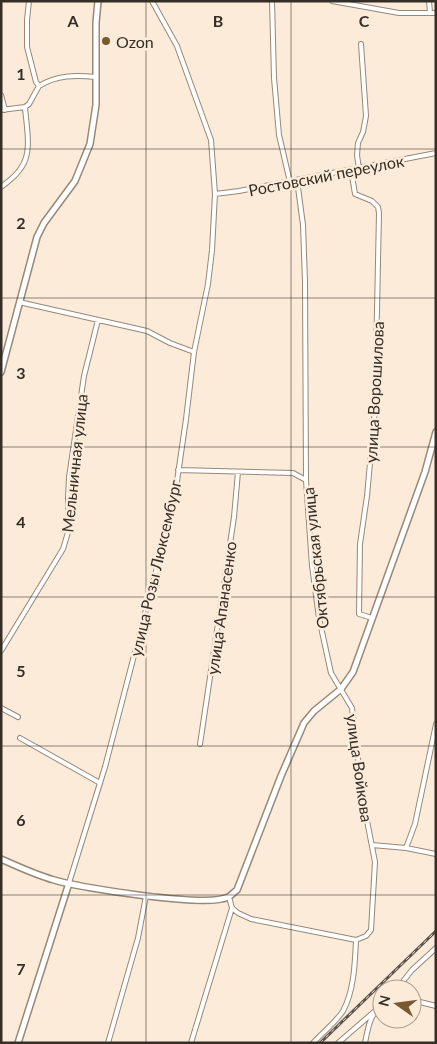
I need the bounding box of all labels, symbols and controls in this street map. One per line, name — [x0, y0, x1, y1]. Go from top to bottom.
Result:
text: A — [66, 11, 79, 30]
text: B — [213, 11, 223, 30]
text: C — [359, 11, 370, 30]
place label: Ozon — [116, 32, 154, 51]
marker: Ozon — [100, 35, 112, 47]
text: 1 — [16, 64, 26, 83]
street label: Ростовский переулок — [247, 150, 406, 199]
text: 2 — [16, 213, 26, 232]
street label: улица Ворошилова — [361, 321, 387, 463]
text: 3 — [16, 363, 26, 382]
street label: Мельничная улица — [57, 393, 91, 533]
street label: улица Розы Люксембург — [125, 477, 185, 658]
street label: Октябрьская улица — [298, 486, 332, 630]
text: 4 — [16, 512, 26, 531]
street label: улица Апанасенко — [202, 540, 240, 676]
text: 5 — [16, 661, 26, 680]
street label: улица Войкова — [343, 713, 377, 823]
text: 6 — [16, 810, 26, 829]
text: 7 — [16, 959, 26, 978]
north arrow — [372, 979, 422, 1029]
text: N — [374, 993, 393, 1008]

